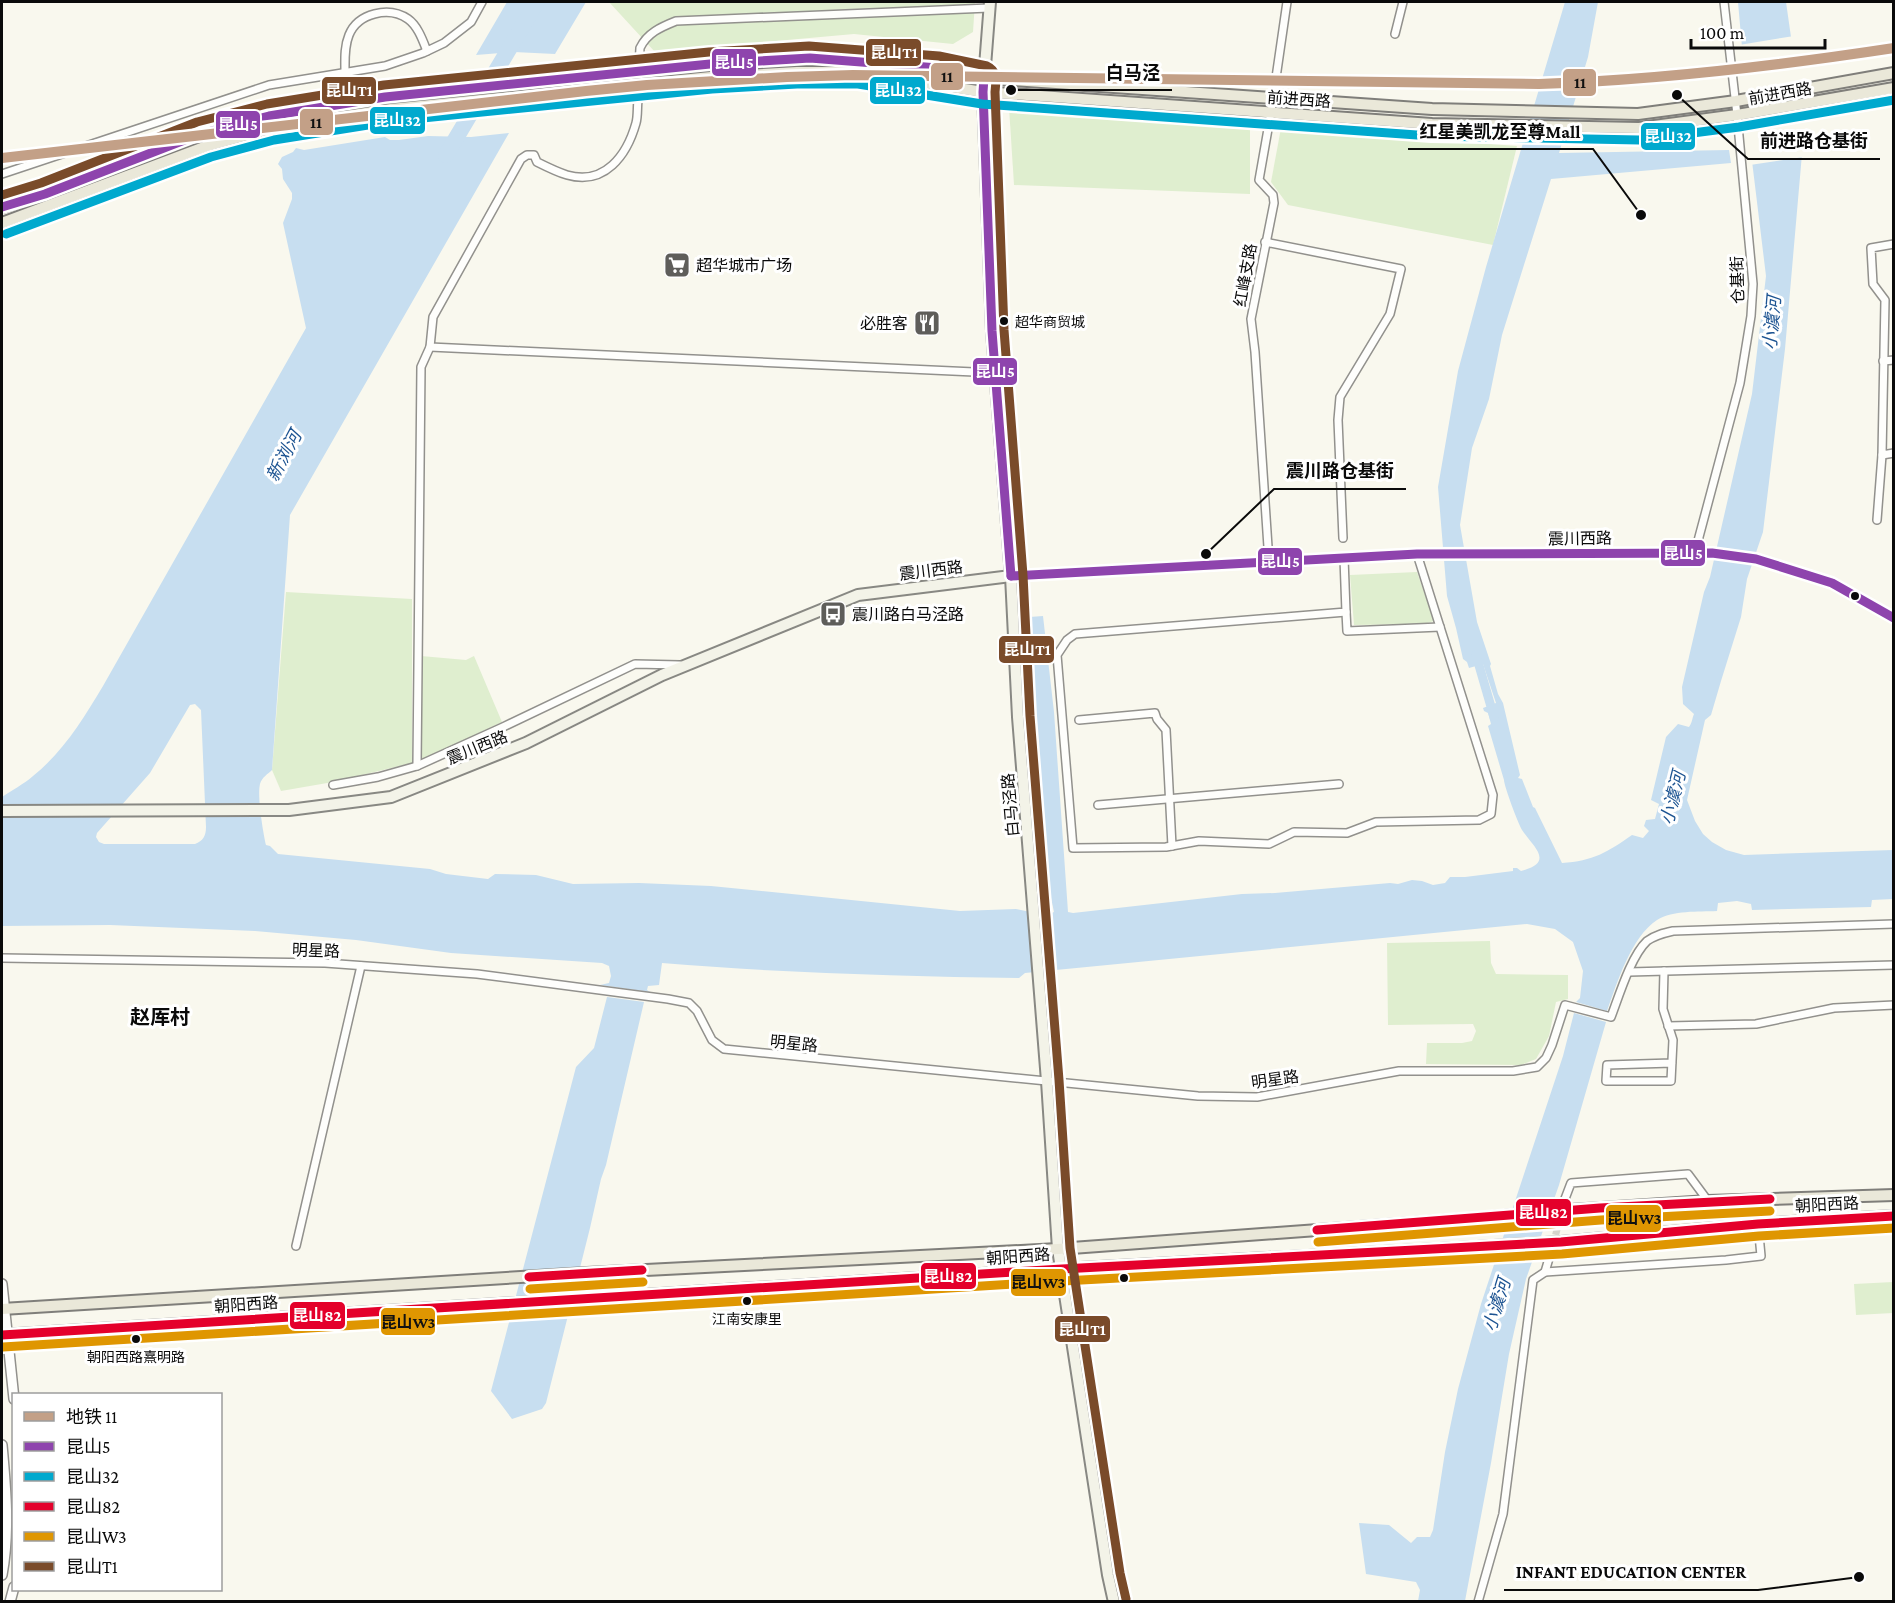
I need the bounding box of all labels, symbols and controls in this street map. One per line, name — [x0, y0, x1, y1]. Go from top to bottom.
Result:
scale bar — [1691, 12, 1824, 50]
text: 100 m — [1700, 23, 1745, 43]
line badge: 昆山T1 — [865, 38, 922, 67]
text: 昆山T1 — [870, 44, 918, 61]
line badge: 昆山5 — [711, 48, 757, 77]
text: 昆山5 — [714, 54, 754, 71]
callout: 白马泾 — [1094, 54, 1172, 90]
line badge: 11 — [930, 62, 964, 91]
text: 白马泾 — [1106, 63, 1160, 83]
text: 11 — [941, 68, 953, 85]
line badge: 11 — [1562, 68, 1597, 97]
text: 11 — [1574, 74, 1586, 91]
line badge: 昆山T1 — [321, 76, 377, 105]
line badge: 昆山32 — [869, 76, 926, 105]
street label: 前进西路 — [1747, 80, 1813, 107]
text: 昆山T1 — [325, 82, 373, 99]
text: 昆山32 — [874, 82, 922, 99]
street label: 前进西路 — [1266, 89, 1331, 110]
line badge: 昆山32 — [369, 106, 426, 135]
line badge: 11 — [299, 108, 334, 136]
line badge: 昆山5 — [215, 110, 261, 139]
text: 昆山32 — [373, 112, 421, 129]
callout: 红星美凯龙至尊Mall — [1408, 113, 1593, 149]
text: 11 — [310, 114, 322, 131]
text: 昆山5 — [218, 116, 258, 133]
text: 红星美凯龙至尊Mall — [1420, 122, 1580, 142]
line badge: 昆山32 — [1640, 122, 1696, 151]
callout: 前进路仓基街 — [1748, 123, 1880, 159]
text: 昆山32 — [1644, 128, 1692, 145]
text: 前进路仓基街 — [1760, 131, 1868, 151]
street label: 红峰支路 — [1232, 242, 1259, 308]
supermarket icon: 超华城市广场 — [662, 250, 692, 280]
street label: 仓基街 — [1728, 256, 1747, 304]
place label: 超华城市广场 — [696, 257, 792, 274]
water label: 小澞河 — [1760, 292, 1785, 351]
restaurant icon: 必胜客 — [912, 308, 942, 338]
place label: 超华商贸城 — [1015, 314, 1085, 330]
place label: 必胜客 — [860, 315, 908, 332]
marker: 超华商贸城 — [998, 315, 1010, 327]
line badge: 昆山5 — [972, 357, 1018, 386]
text: 昆山5 — [975, 363, 1015, 380]
water label: 新浏河 — [262, 425, 307, 485]
callout: 震川路仓基街 — [1274, 453, 1406, 489]
text: 震川路仓基街 — [1286, 461, 1394, 481]
street label: 震川西路 — [1548, 529, 1612, 548]
line badge: 昆山5 — [1660, 539, 1706, 567]
text: 昆山5 — [1663, 545, 1703, 562]
line badge: 昆山5 — [1257, 547, 1303, 576]
text: 昆山5 — [1260, 553, 1300, 570]
street label: 震川西路 — [898, 558, 964, 583]
unlabelled marker — [1849, 590, 1861, 602]
bus stop icon: 震川路白马泾路 — [818, 599, 848, 629]
place label: 震川路白马泾路 — [852, 606, 964, 623]
line badge: 昆山T1 — [998, 635, 1055, 664]
text: 昆山T1 — [1003, 641, 1051, 658]
street label: 震川西路 — [444, 728, 510, 767]
water label: 小澞河 — [1657, 766, 1690, 827]
street label: 白马泾路 — [999, 772, 1022, 838]
street label: 明星路 — [292, 941, 340, 960]
district label: 赵厍村 — [130, 1006, 190, 1028]
street label: 明星路 — [769, 1033, 819, 1054]
street label: 明星路 — [1250, 1068, 1300, 1091]
street label: 朝阳西路 — [1795, 1194, 1859, 1215]
line badge: 昆山82 — [1515, 1198, 1572, 1227]
text: 昆山82 — [1518, 1204, 1568, 1221]
line badge: 昆山W3 — [1605, 1204, 1662, 1233]
text: 昆山W3 — [1607, 1210, 1662, 1227]
street label: 朝阳西路 — [986, 1246, 1051, 1267]
line badge: 昆山82 — [920, 1262, 977, 1290]
text: 昆山82 — [923, 1268, 973, 1285]
line badge: 昆山W3 — [1010, 1268, 1067, 1297]
unlabelled marker — [1118, 1272, 1130, 1284]
water label: 小澞河 — [1480, 1273, 1515, 1334]
text: 昆山W3 — [1011, 1274, 1066, 1291]
street label: 朝阳西路 — [214, 1294, 279, 1315]
marker: 江南安康里 — [741, 1295, 753, 1307]
line badge: 昆山82 — [289, 1301, 346, 1330]
text: 昆山82 — [292, 1307, 342, 1324]
line badge: 昆山W3 — [380, 1307, 436, 1336]
place label: 江南安康里 — [712, 1311, 782, 1327]
text: 昆山W3 — [381, 1314, 436, 1331]
line badge: 昆山T1 — [1054, 1315, 1111, 1343]
text: 昆山T1 — [1058, 1321, 1106, 1338]
marker: 朝阳西路熹明路 — [130, 1333, 142, 1345]
place label: 朝阳西路熹明路 — [87, 1349, 185, 1365]
legend — [12, 1393, 222, 1591]
text: 地铁 11 — [66, 1407, 117, 1427]
text: 昆山5 — [66, 1437, 111, 1457]
text: 昆山32 — [66, 1467, 119, 1487]
text: 昆山82 — [66, 1497, 120, 1517]
text: 昆山W3 — [66, 1527, 127, 1547]
callout: INFANT EDUCATION CENTER — [1504, 1554, 1758, 1590]
text: 昆山T1 — [66, 1557, 118, 1577]
text: INFANT EDUCATION CENTER — [1516, 1562, 1747, 1582]

